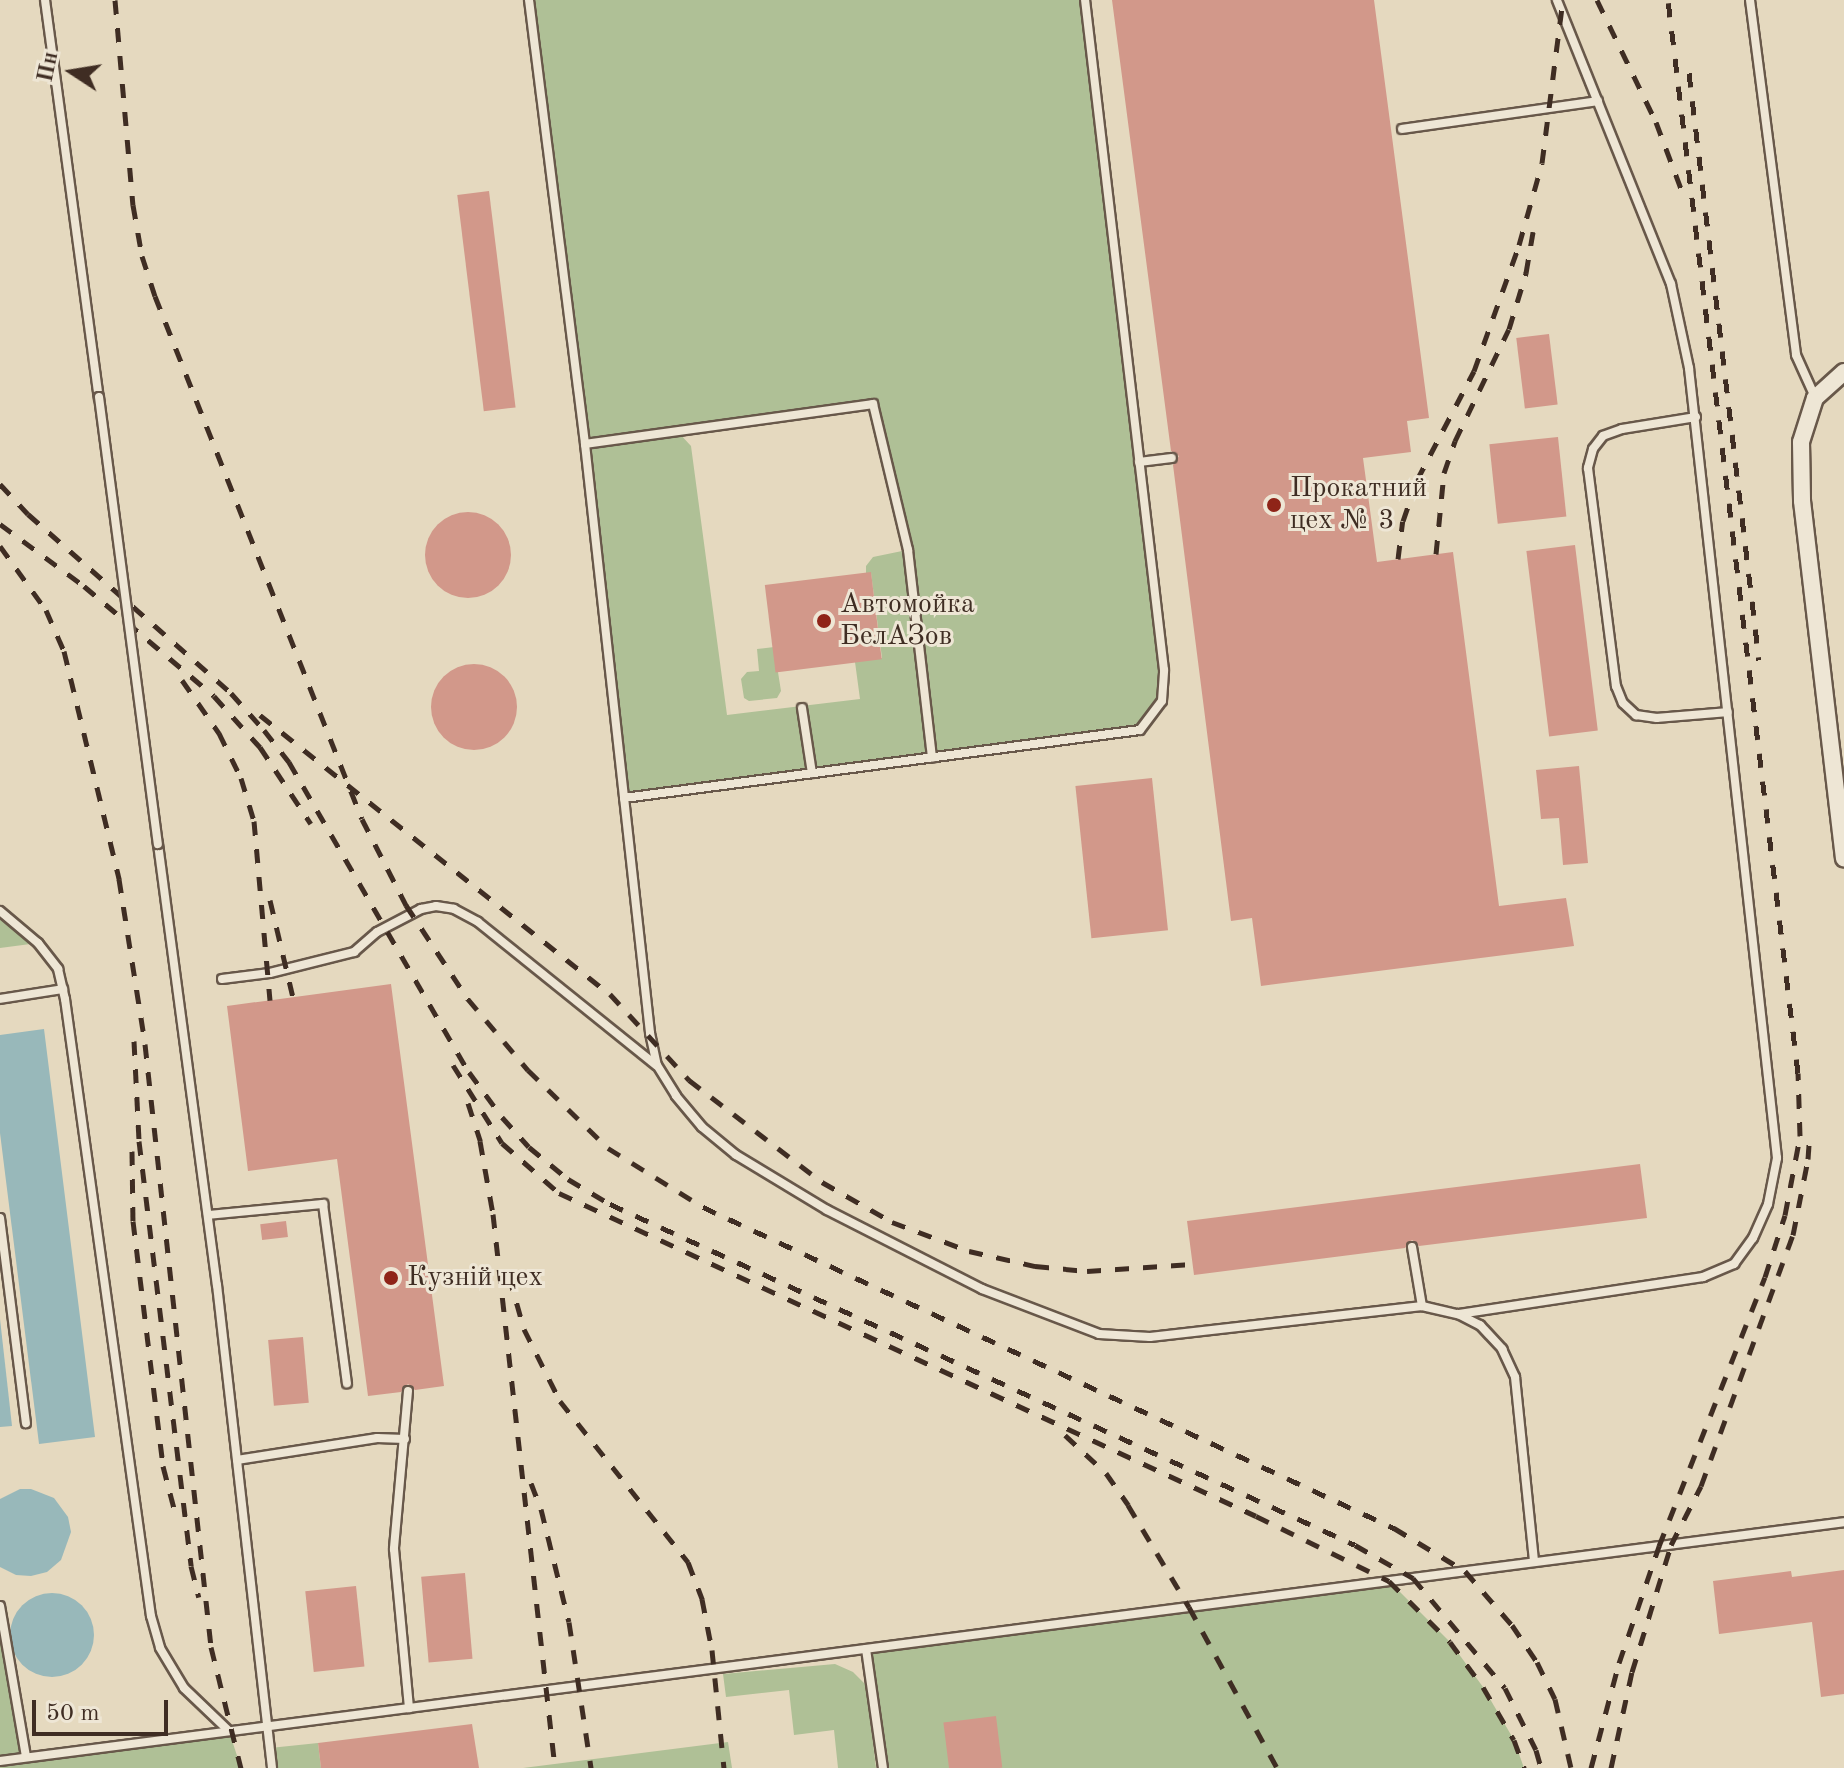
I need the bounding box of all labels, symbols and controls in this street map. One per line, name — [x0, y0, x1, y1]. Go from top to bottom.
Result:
north arrow — [32, 32, 112, 112]
text: Пн — [35, 50, 62, 84]
place label: Прокатний цех № 3 — [1290, 472, 1427, 538]
marker: Прокатний цех № 3 — [1265, 496, 1283, 514]
place label: Автомойка БелАЗов — [840, 588, 975, 654]
marker: Автомойка БелАЗов — [815, 612, 833, 630]
place label: Кузній цех — [407, 1261, 543, 1295]
marker: Кузній цех — [382, 1269, 400, 1287]
scale bar — [36, 1684, 172, 1734]
text: 50 m — [46, 1702, 100, 1726]

